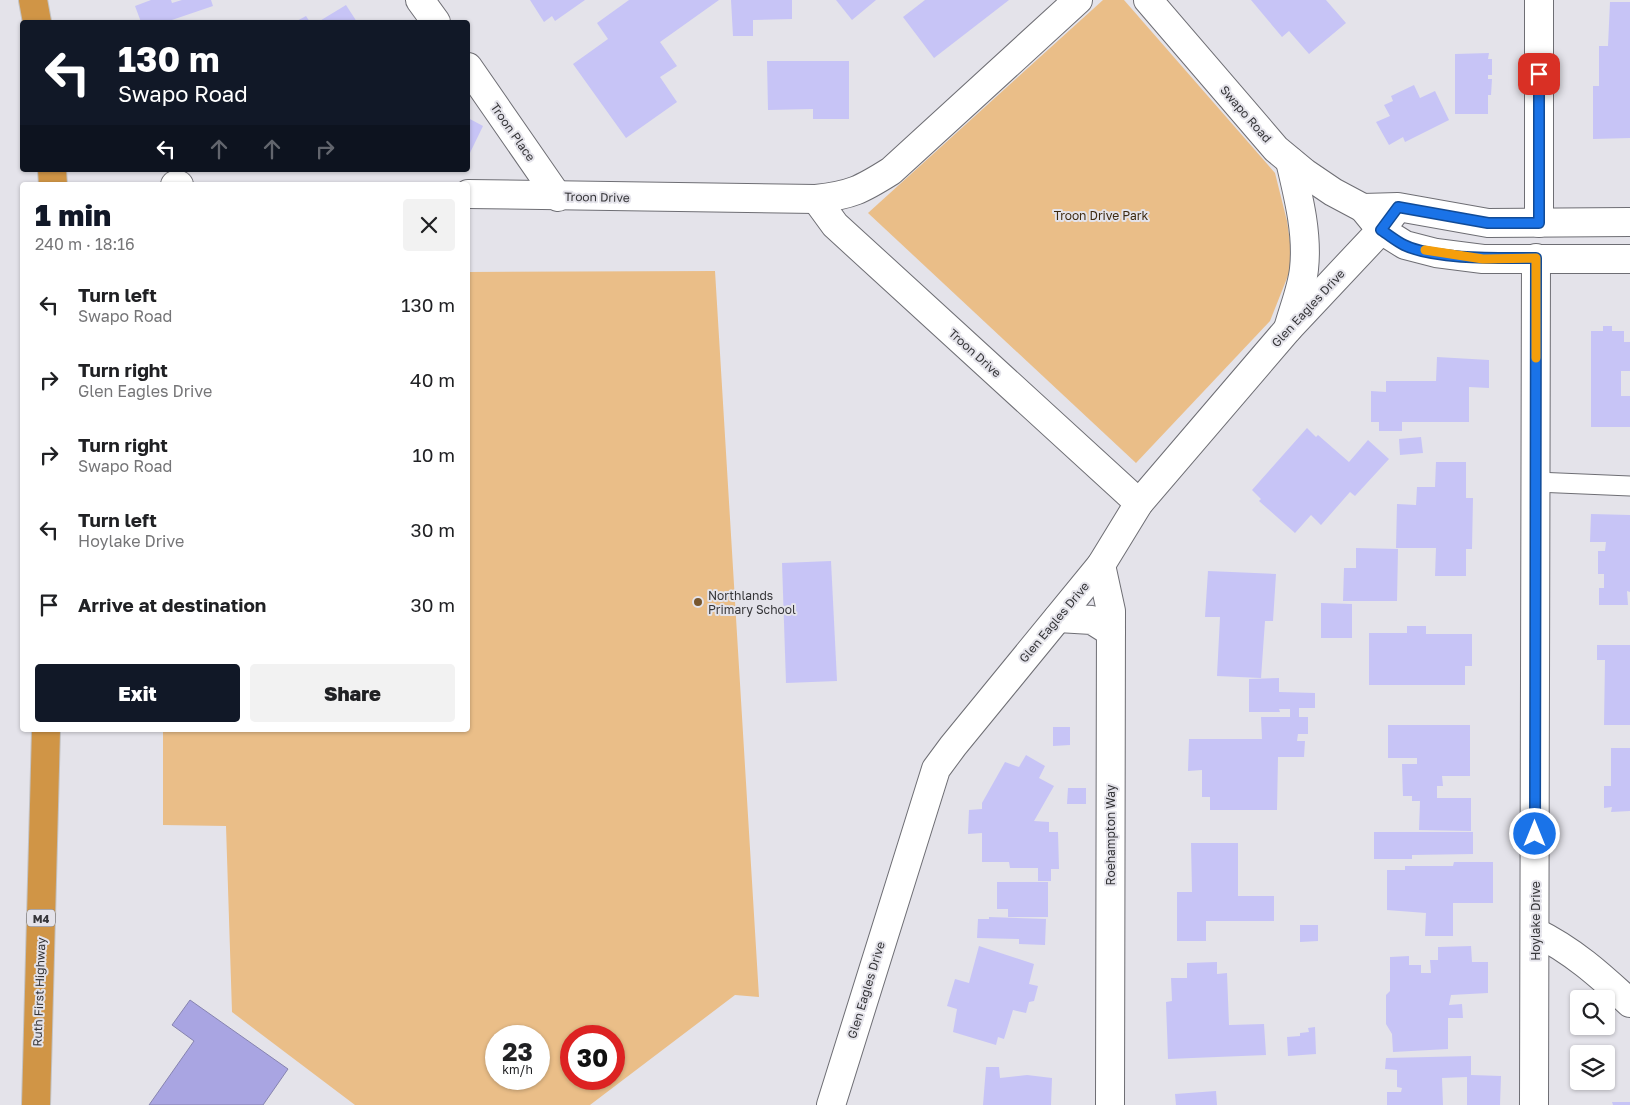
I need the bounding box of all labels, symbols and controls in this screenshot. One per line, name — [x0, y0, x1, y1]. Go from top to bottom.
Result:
text: 130 m — [118, 38, 220, 80]
icon: left — [35, 40, 100, 105]
pin — [1518, 53, 1560, 95]
icon: arrive — [1525, 60, 1553, 88]
text: Swapo Road — [118, 80, 248, 107]
street label: Swapo Road — [1217, 82, 1275, 146]
street label: Troon Place — [487, 100, 539, 164]
icon: left — [152, 135, 180, 163]
icon: ahead — [205, 135, 233, 163]
icon: ahead — [258, 135, 286, 163]
icon: right — [311, 135, 339, 163]
street label: Troon Drive — [564, 189, 630, 205]
text: 1 min — [35, 197, 111, 233]
button: close — [403, 199, 455, 251]
park label: Troon Drive Park — [1054, 208, 1148, 223]
text: 240 m · 18:16 — [35, 234, 135, 254]
street label: Glen Eagles Drive — [1268, 266, 1348, 350]
text: Turn left — [78, 283, 157, 306]
icon: left — [35, 291, 63, 319]
text: 130 m — [401, 293, 455, 316]
text: Swapo Road — [78, 306, 172, 326]
street label: Troon Drive — [946, 326, 1004, 380]
text: Turn right — [78, 358, 168, 381]
icon: right — [35, 366, 63, 394]
text: 40 m — [410, 368, 455, 391]
text: Glen Eagles Drive — [78, 381, 212, 401]
text: Turn right — [78, 433, 168, 456]
icon: right — [35, 441, 63, 469]
text: 10 m — [412, 443, 455, 466]
text: Swapo Road — [78, 456, 172, 476]
text: Turn left — [78, 508, 157, 531]
icon: left — [35, 516, 63, 544]
text: 30 m — [411, 518, 455, 541]
text: Hoylake Drive — [78, 531, 184, 551]
street label: Glen Eagles Drive — [1016, 579, 1092, 665]
place label: Northlands Primary School — [708, 588, 796, 617]
icon: arrive — [35, 591, 63, 619]
text: Arrive at destination — [78, 593, 266, 616]
text: 30 m — [411, 593, 455, 616]
marker: Northlands Primary School — [692, 596, 704, 608]
button: Exit — [35, 664, 240, 722]
button: Share — [250, 664, 455, 722]
street label: Roehampton Way — [1103, 784, 1118, 886]
position arrow — [1508, 807, 1560, 859]
street label: Hoylake Drive — [1528, 881, 1543, 961]
road number: M4 — [27, 910, 55, 926]
street label: Ruth First Highway — [30, 937, 48, 1047]
street label: Glen Eagles Drive — [844, 940, 888, 1040]
map controls — [1570, 990, 1615, 1090]
button: search — [1570, 990, 1615, 1035]
speed limit sign: 30 — [560, 1025, 625, 1090]
text: 23 — [502, 1036, 533, 1067]
button: layers — [1570, 1045, 1615, 1090]
text: km/h — [502, 1062, 533, 1077]

